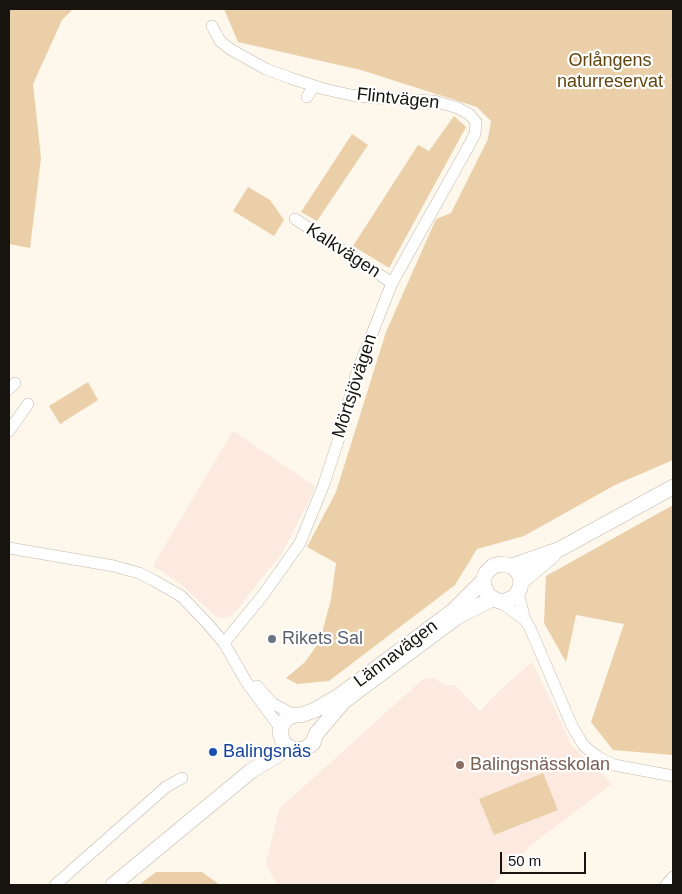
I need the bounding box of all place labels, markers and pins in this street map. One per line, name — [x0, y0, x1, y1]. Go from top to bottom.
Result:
place label: Rikets Sal — [282, 628, 363, 650]
marker: Rikets Sal — [266, 633, 278, 645]
place label: Balingsnäs — [223, 741, 311, 763]
marker: Balingsnäs — [207, 746, 219, 758]
place label: Balingsnässkolan — [470, 754, 610, 776]
marker: Balingsnässkolan — [454, 759, 466, 771]

